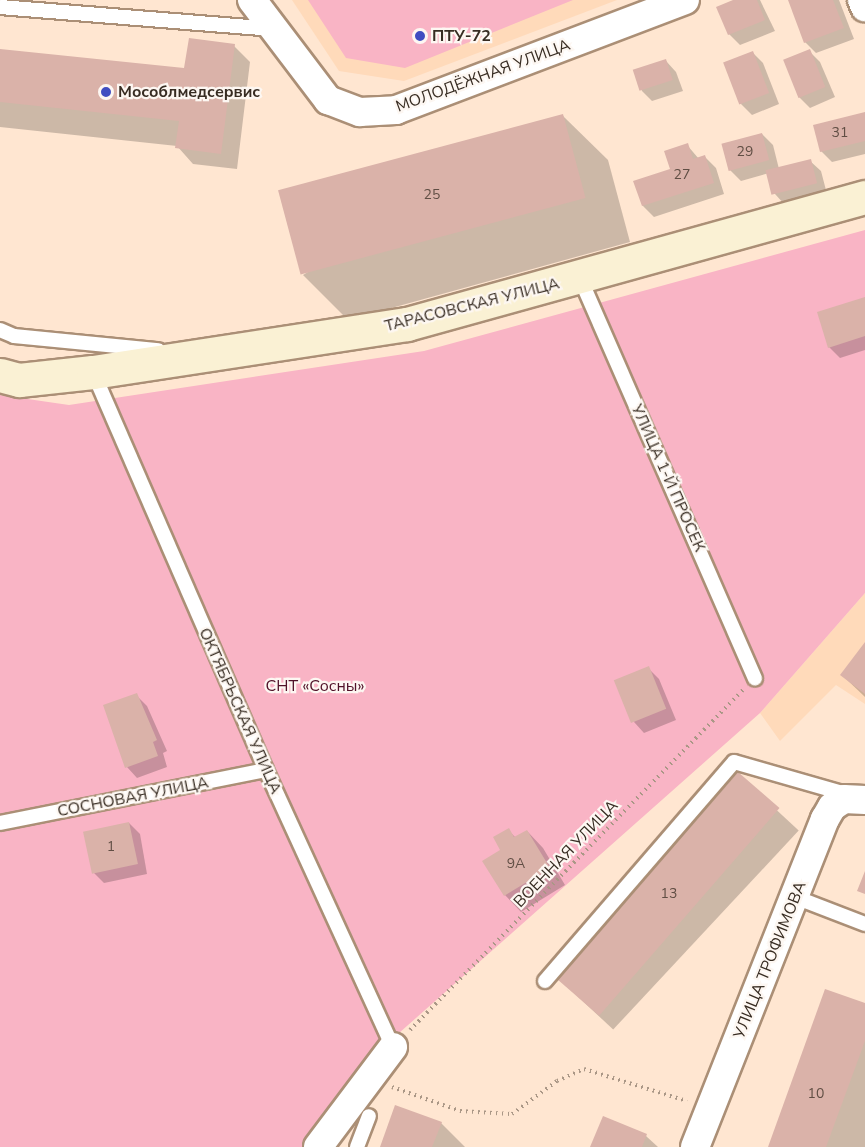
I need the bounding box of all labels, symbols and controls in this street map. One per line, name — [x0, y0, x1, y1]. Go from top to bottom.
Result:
place label: ПТУ-72 — [432, 26, 491, 46]
marker: ПТУ-72 — [413, 29, 427, 43]
street label: МОЛОДЁЖНАЯ УЛИЦА — [393, 36, 573, 116]
place label: Мособлмедсервис — [118, 82, 260, 102]
marker: Мособлмедсервис — [99, 85, 113, 99]
house number: 31 — [832, 125, 848, 141]
house number: 29 — [737, 144, 753, 160]
house number: 27 — [674, 167, 690, 183]
house number: 25 — [424, 187, 440, 203]
street label: ТАРАСОВСКАЯ УЛИЦА — [383, 274, 561, 336]
street label: УЛИЦА 1-Й ПРОСЕК — [627, 401, 709, 555]
street label: ОКТЯБРЬСКАЯ УЛИЦА — [195, 625, 285, 797]
park label: СНТ «Сосны» — [265, 676, 365, 696]
street label: СОСНОВАЯ УЛИЦА — [56, 773, 210, 821]
street label: ВОЕННАЯ УЛИЦА — [510, 796, 622, 912]
house number: 1 — [107, 839, 115, 855]
house number: 9А — [507, 856, 525, 872]
street label: УЛИЦА ТРОФИМОВА — [730, 879, 810, 1041]
house number: 13 — [661, 886, 677, 902]
house number: 10 — [808, 1086, 824, 1102]

